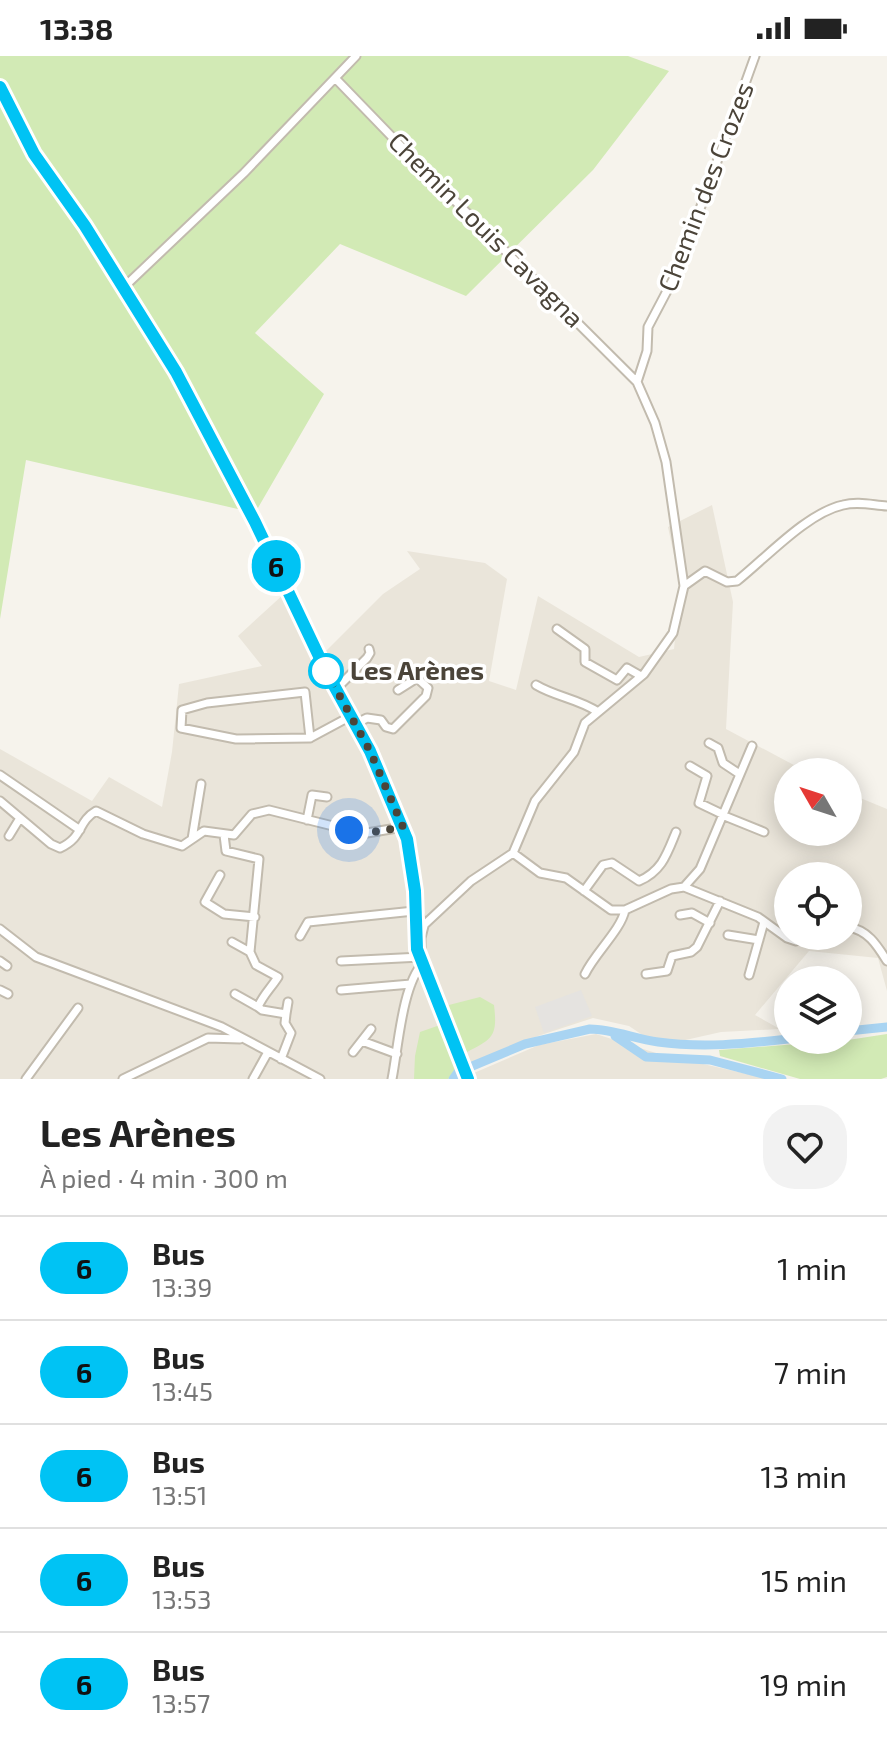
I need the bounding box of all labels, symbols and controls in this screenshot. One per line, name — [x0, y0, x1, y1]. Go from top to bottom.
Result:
text: 13:38 — [40, 10, 113, 46]
street label: Chemin des Crozes — [650, 77, 759, 296]
street label: Chemin Louis Cavagna — [383, 125, 591, 333]
line badge: 6 — [250, 540, 302, 592]
text: 6 — [268, 549, 284, 583]
marker: Les Arènes — [309, 654, 343, 688]
place label: Les Arènes — [350, 654, 484, 685]
north arrow — [774, 758, 862, 846]
map controls — [774, 758, 862, 1054]
your location — [329, 810, 369, 850]
button: locate — [774, 862, 862, 950]
button: layers — [774, 966, 862, 1054]
button: heart — [763, 1105, 847, 1189]
text: Les Arènes — [40, 1109, 236, 1155]
text: À pied · 4 min · 300 m — [40, 1162, 288, 1193]
text: Bus — [152, 1235, 205, 1271]
text: 1 min — [777, 1250, 847, 1286]
text: 6 — [76, 1251, 92, 1285]
text: 13:39 — [152, 1271, 212, 1302]
text: Bus — [152, 1339, 205, 1375]
text: 7 min — [774, 1354, 847, 1390]
text: 6 — [76, 1355, 92, 1389]
text: 13:45 — [152, 1375, 213, 1406]
text: Bus — [152, 1443, 205, 1479]
text: 13 min — [761, 1458, 847, 1494]
text: 6 — [76, 1459, 92, 1493]
text: 13:51 — [152, 1479, 207, 1510]
text: Bus — [152, 1547, 205, 1583]
text: 15 min — [761, 1562, 847, 1598]
text: 6 — [76, 1563, 92, 1597]
text: 13:53 — [152, 1583, 211, 1614]
text: Bus — [152, 1651, 205, 1687]
text: 19 min — [760, 1666, 847, 1702]
text: 6 — [76, 1667, 92, 1701]
text: 13:57 — [152, 1687, 210, 1718]

